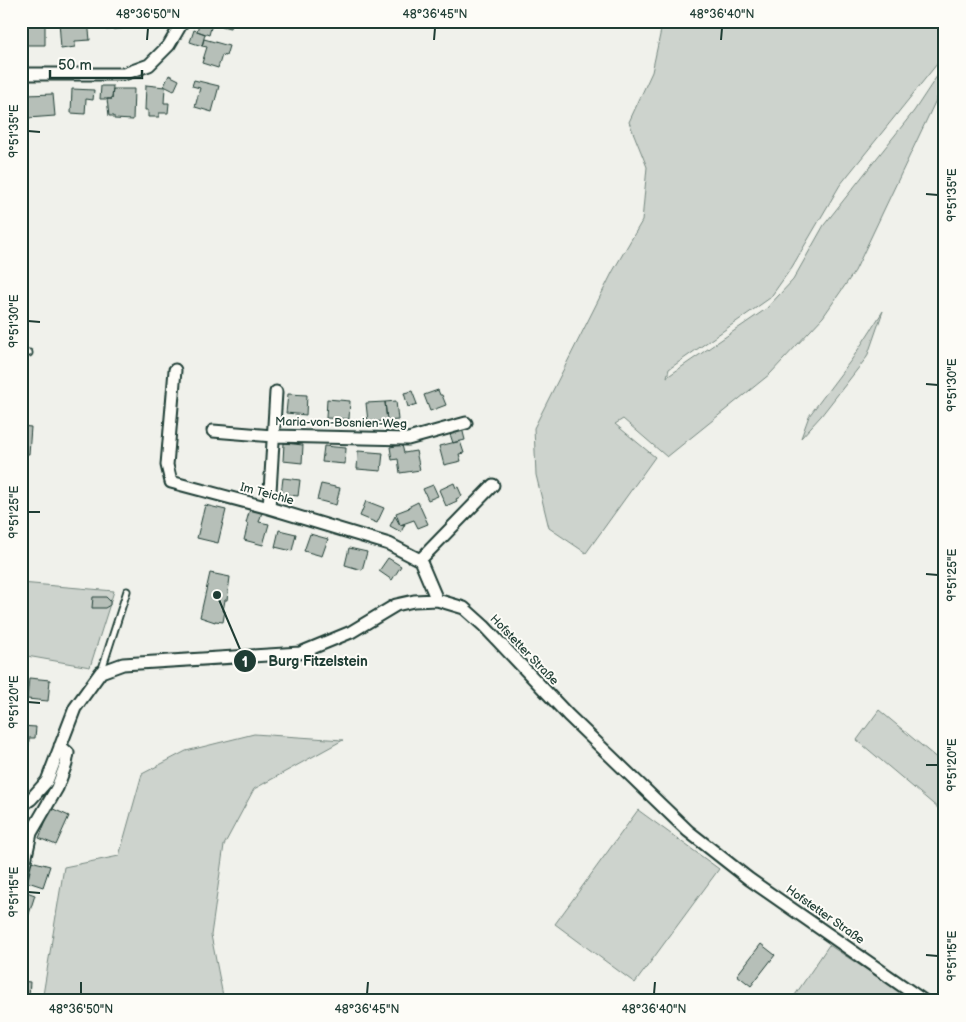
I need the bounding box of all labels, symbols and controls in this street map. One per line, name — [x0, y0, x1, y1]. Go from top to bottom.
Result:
text: 48°36'50"N — [116, 7, 180, 22]
text: 48°36'45"N — [403, 7, 467, 22]
text: 48°36'40"N — [689, 7, 755, 22]
scale bar — [50, 48, 142, 80]
text: 50 m — [58, 56, 92, 75]
text: 9°51'35"E — [7, 104, 22, 158]
text: 9°51'35"E — [945, 168, 960, 222]
text: 9°51'30"E — [7, 294, 22, 348]
text: 9°51'30"E — [945, 358, 960, 412]
street label: Maria-von-Bosnien-Weg — [275, 414, 407, 432]
street label: Im Teichle — [238, 480, 296, 508]
text: 9°51'25"E — [7, 485, 22, 539]
text: 9°51'25"E — [945, 548, 960, 602]
street label: Hofstetter Straße — [487, 612, 561, 688]
callout: Burg Fitzelstein — [233, 647, 377, 676]
text: 1 — [242, 653, 248, 672]
text: Burg Fitzelstein — [268, 653, 368, 670]
text: 9°51'20"E — [7, 675, 22, 729]
text: 9°51'20"E — [945, 738, 960, 792]
text: 9°51'15"E — [7, 867, 22, 917]
street label: Hofstetter Straße — [783, 882, 867, 948]
text: 9°51'15"E — [945, 931, 960, 981]
text: 48°36'50"N — [49, 1002, 113, 1017]
text: 48°36'45"N — [335, 1002, 399, 1017]
text: 48°36'40"N — [621, 1002, 687, 1017]

